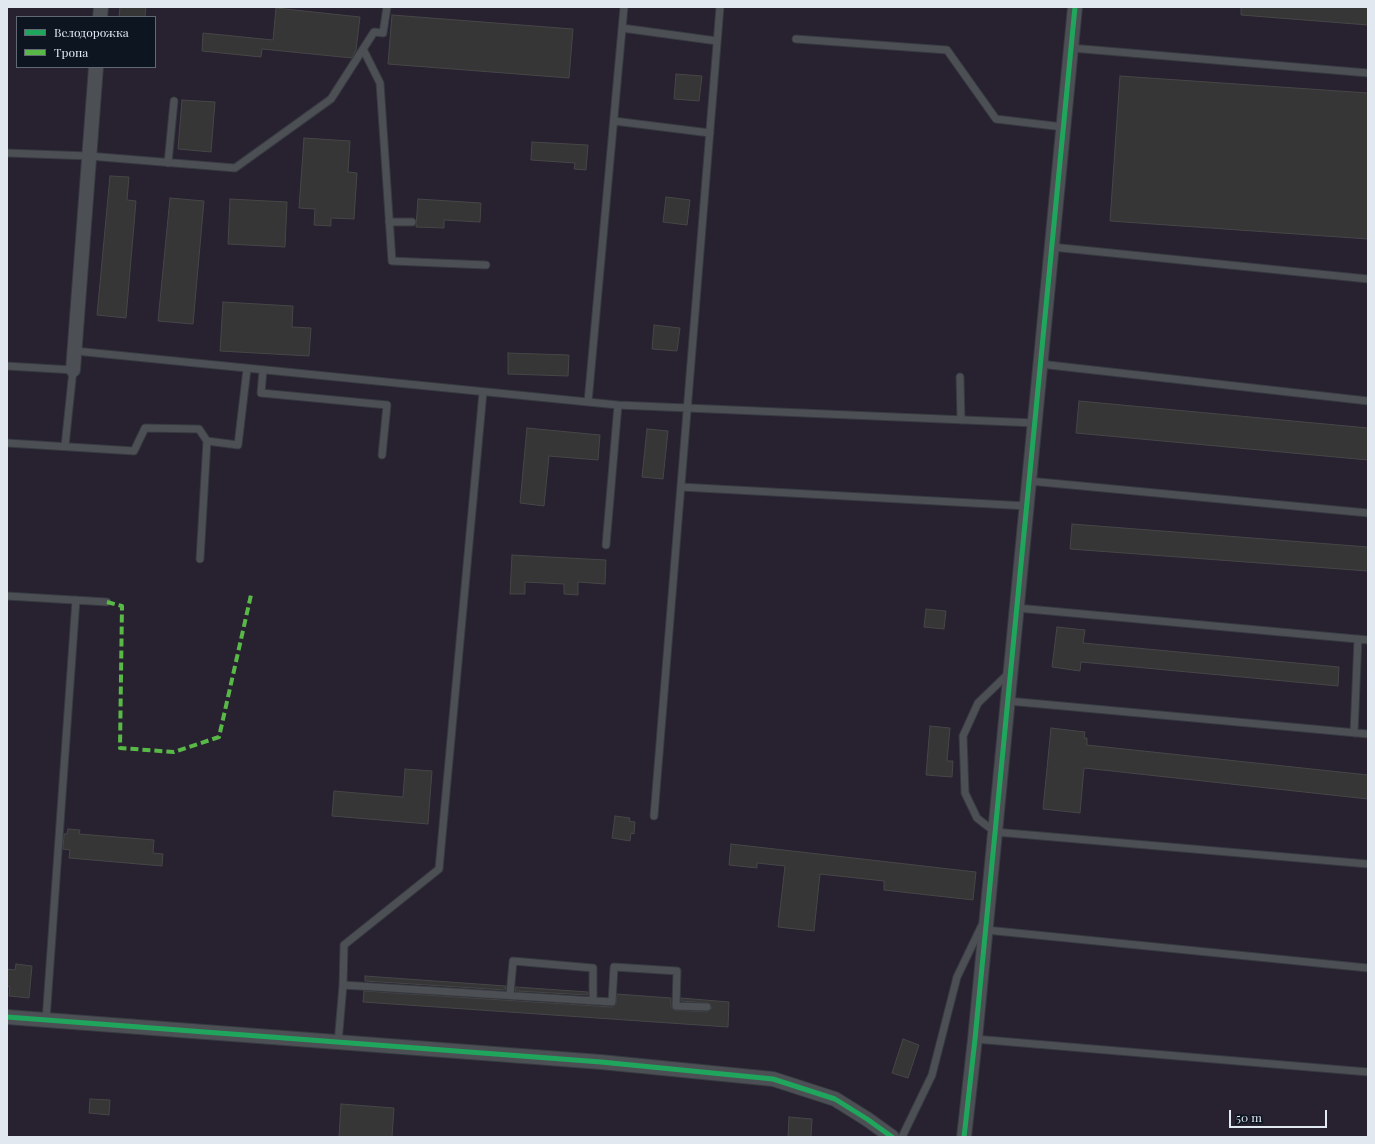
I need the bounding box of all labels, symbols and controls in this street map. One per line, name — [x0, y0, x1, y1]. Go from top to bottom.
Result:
legend — [16, 16, 156, 68]
text: Велодорожка — [54, 24, 129, 40]
text: Тропа — [54, 44, 88, 60]
scale bar — [1231, 1102, 1329, 1128]
text: 50 m — [1236, 1109, 1262, 1125]

